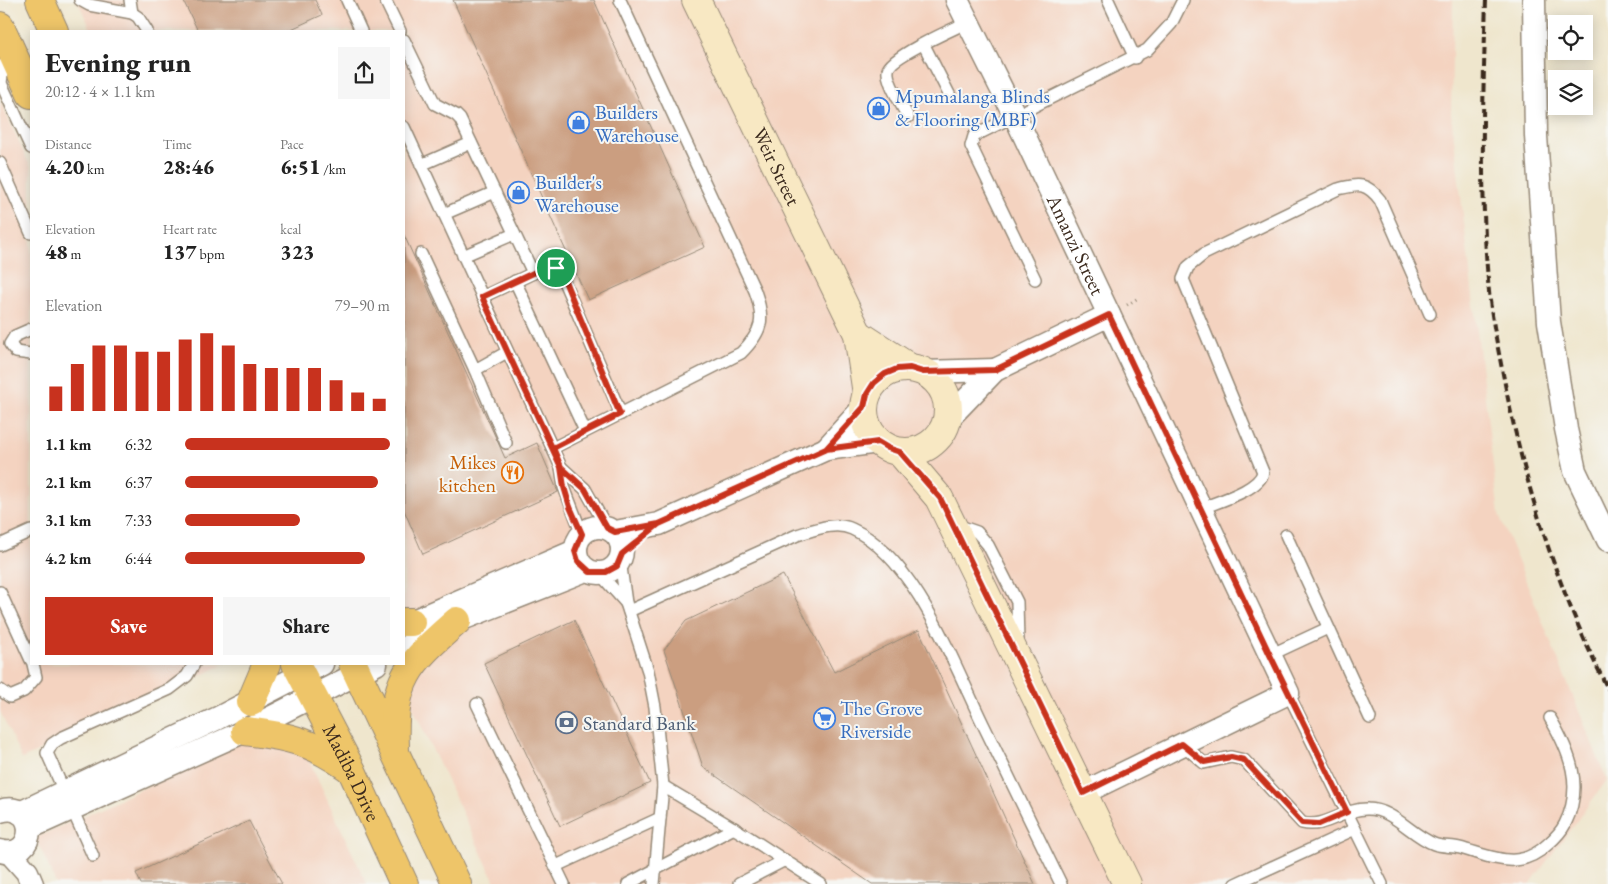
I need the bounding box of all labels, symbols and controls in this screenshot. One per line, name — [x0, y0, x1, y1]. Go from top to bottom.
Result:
map controls — [1548, 15, 1593, 115]
button: locate — [1548, 15, 1593, 60]
text: Evening run — [45, 44, 191, 80]
button: share — [338, 47, 390, 99]
button: layers — [1548, 70, 1593, 115]
text: 20:12 · 4 × 1.1 km — [45, 81, 155, 102]
place label: Mpumalanga Blinds & Flooring (MBF) — [895, 83, 1050, 132]
shop icon: Mpumalanga Blinds & Flooring (MBF) — [867, 96, 891, 120]
place label: Builders Warehouse — [595, 99, 679, 148]
shop icon: Builders Warehouse — [567, 111, 591, 135]
street label: Weir Street — [747, 123, 807, 210]
text: Distance — [45, 135, 92, 153]
text: Time — [163, 135, 192, 153]
text: Pace — [280, 135, 304, 153]
text: 4.20 — [45, 153, 84, 180]
text: 28:46 — [163, 153, 214, 180]
text: 6:51 — [280, 153, 320, 180]
text: km — [84, 160, 105, 178]
text: /km — [320, 160, 346, 178]
place label: Builder's Warehouse — [535, 169, 619, 218]
shop icon: Builder's Warehouse — [507, 181, 531, 205]
street label: Amanzi Street — [1041, 189, 1111, 300]
text: Elevation — [45, 220, 95, 238]
text: Heart rate — [163, 220, 217, 238]
text: kcal — [280, 220, 301, 238]
text: 48 — [45, 238, 68, 265]
text: 137 — [163, 238, 197, 265]
text: 323 — [280, 238, 314, 265]
text: m — [68, 245, 81, 263]
text: bpm — [197, 245, 225, 263]
pin — [535, 247, 577, 289]
icon: arrive — [542, 254, 570, 282]
text: Elevation — [45, 295, 103, 316]
text: 79–90 m — [335, 295, 390, 316]
text: 1.1 km — [45, 434, 91, 455]
text: 6:32 — [125, 434, 152, 455]
place label: Mikes kitchen — [439, 449, 496, 498]
restaurant icon: Mikes kitchen — [500, 461, 524, 485]
text: 2.1 km — [45, 472, 91, 493]
text: 6:37 — [125, 472, 152, 493]
text: 3.1 km — [45, 510, 91, 531]
text: 7:33 — [125, 510, 152, 531]
text: 4.2 km — [45, 548, 91, 569]
text: 6:44 — [125, 548, 152, 569]
button: Save — [45, 597, 213, 655]
button: Share — [223, 597, 390, 655]
place label: The Grove Riverside — [840, 695, 923, 744]
supermarket icon: The Grove Riverside — [812, 707, 836, 731]
place label: Standard Bank — [583, 710, 696, 736]
bank icon: Standard Bank — [555, 711, 579, 735]
street label: Madiba Drive — [317, 719, 386, 826]

